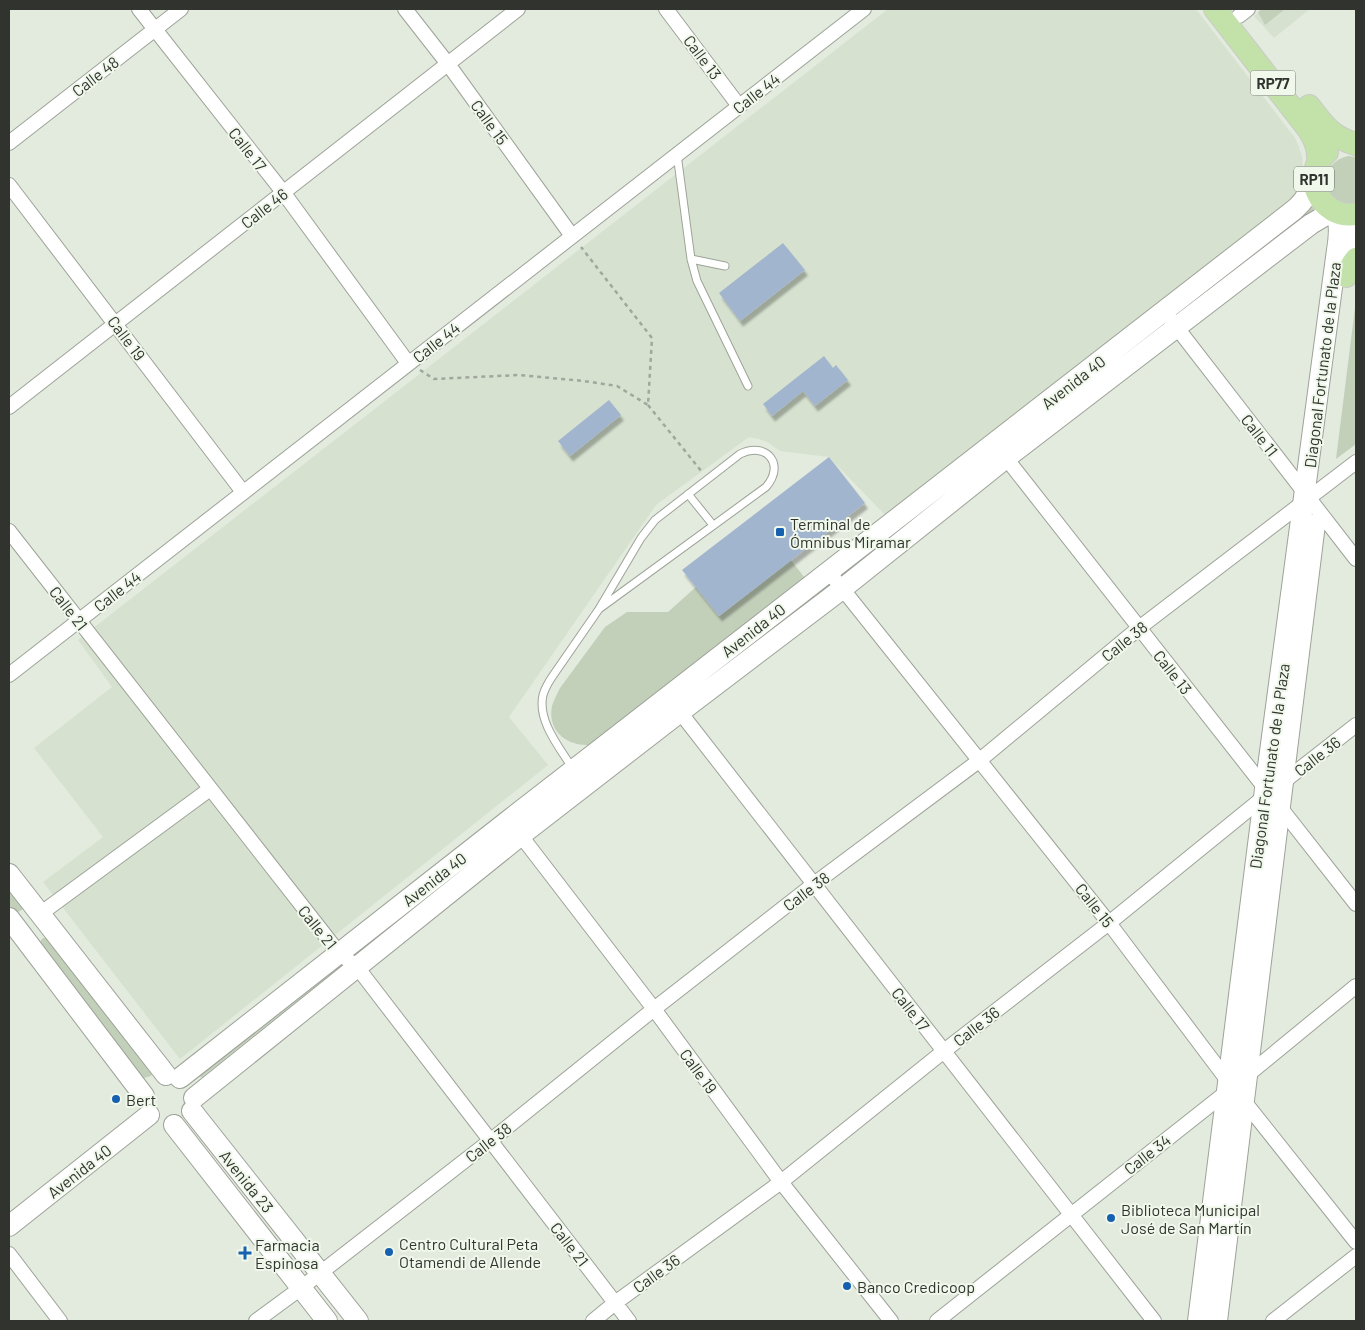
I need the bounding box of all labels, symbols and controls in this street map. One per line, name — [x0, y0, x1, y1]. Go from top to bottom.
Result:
street label: Calle 13 — [680, 31, 726, 83]
street label: Calle 48 — [68, 52, 122, 100]
street label: Calle 44 — [729, 69, 783, 117]
road number: RP77 — [1250, 70, 1296, 96]
street label: Calle 15 — [467, 96, 513, 148]
street label: Calle 17 — [225, 123, 271, 175]
road number: RP11 — [1294, 166, 1334, 192]
street label: Calle 46 — [237, 184, 291, 232]
street label: Diagonal Fortunato de la Plaza — [1300, 261, 1344, 469]
street label: Calle 19 — [104, 312, 150, 364]
street label: Calle 44 — [409, 318, 463, 366]
street label: Avenida 40 — [1037, 351, 1109, 413]
street label: Calle 11 — [1238, 410, 1282, 460]
place label: Terminal de Ómnibus Miramar — [790, 514, 911, 551]
marker: Terminal de Ómnibus Miramar — [774, 526, 786, 538]
street label: Calle 44 — [90, 567, 144, 615]
street label: Calle 21 — [46, 582, 92, 634]
street label: Avenida 40 — [717, 599, 789, 661]
street label: Calle 38 — [1097, 617, 1151, 665]
street label: Calle 13 — [1150, 646, 1196, 698]
street label: Diagonal Fortunato de la Plaza — [1245, 662, 1293, 870]
street label: Calle 36 — [1290, 732, 1344, 780]
street label: Avenida 40 — [398, 848, 470, 910]
street label: Calle 38 — [779, 867, 833, 915]
street label: Calle 15 — [1072, 879, 1118, 931]
street label: Calle 21 — [295, 901, 341, 953]
street label: Calle 17 — [888, 983, 934, 1035]
street label: Calle 36 — [949, 1002, 1003, 1050]
street label: Calle 19 — [676, 1045, 722, 1097]
place label: Bert — [126, 1090, 156, 1109]
marker: Bert — [110, 1093, 122, 1105]
street label: Calle 38 — [461, 1118, 515, 1166]
street label: Calle 34 — [1120, 1130, 1174, 1178]
street label: Avenida 40 — [43, 1140, 115, 1202]
street label: Avenida 23 — [216, 1146, 278, 1216]
place label: Biblioteca Municipal José de San Martín — [1121, 1200, 1260, 1237]
marker: Biblioteca Municipal José de San Martín — [1105, 1212, 1117, 1224]
street label: Calle 21 — [547, 1218, 593, 1270]
place label: Centro Cultural Peta Otamendi de Allende — [399, 1234, 541, 1271]
place label: Farmacia Espinosa — [255, 1235, 320, 1272]
marker: Centro Cultural Peta Otamendi de Allende — [383, 1246, 395, 1258]
marker: Farmacia Espinosa — [239, 1247, 251, 1259]
street label: Calle 36 — [629, 1250, 683, 1296]
place label: Banco Credicoop — [857, 1277, 975, 1296]
marker: Banco Credicoop — [841, 1280, 853, 1292]

